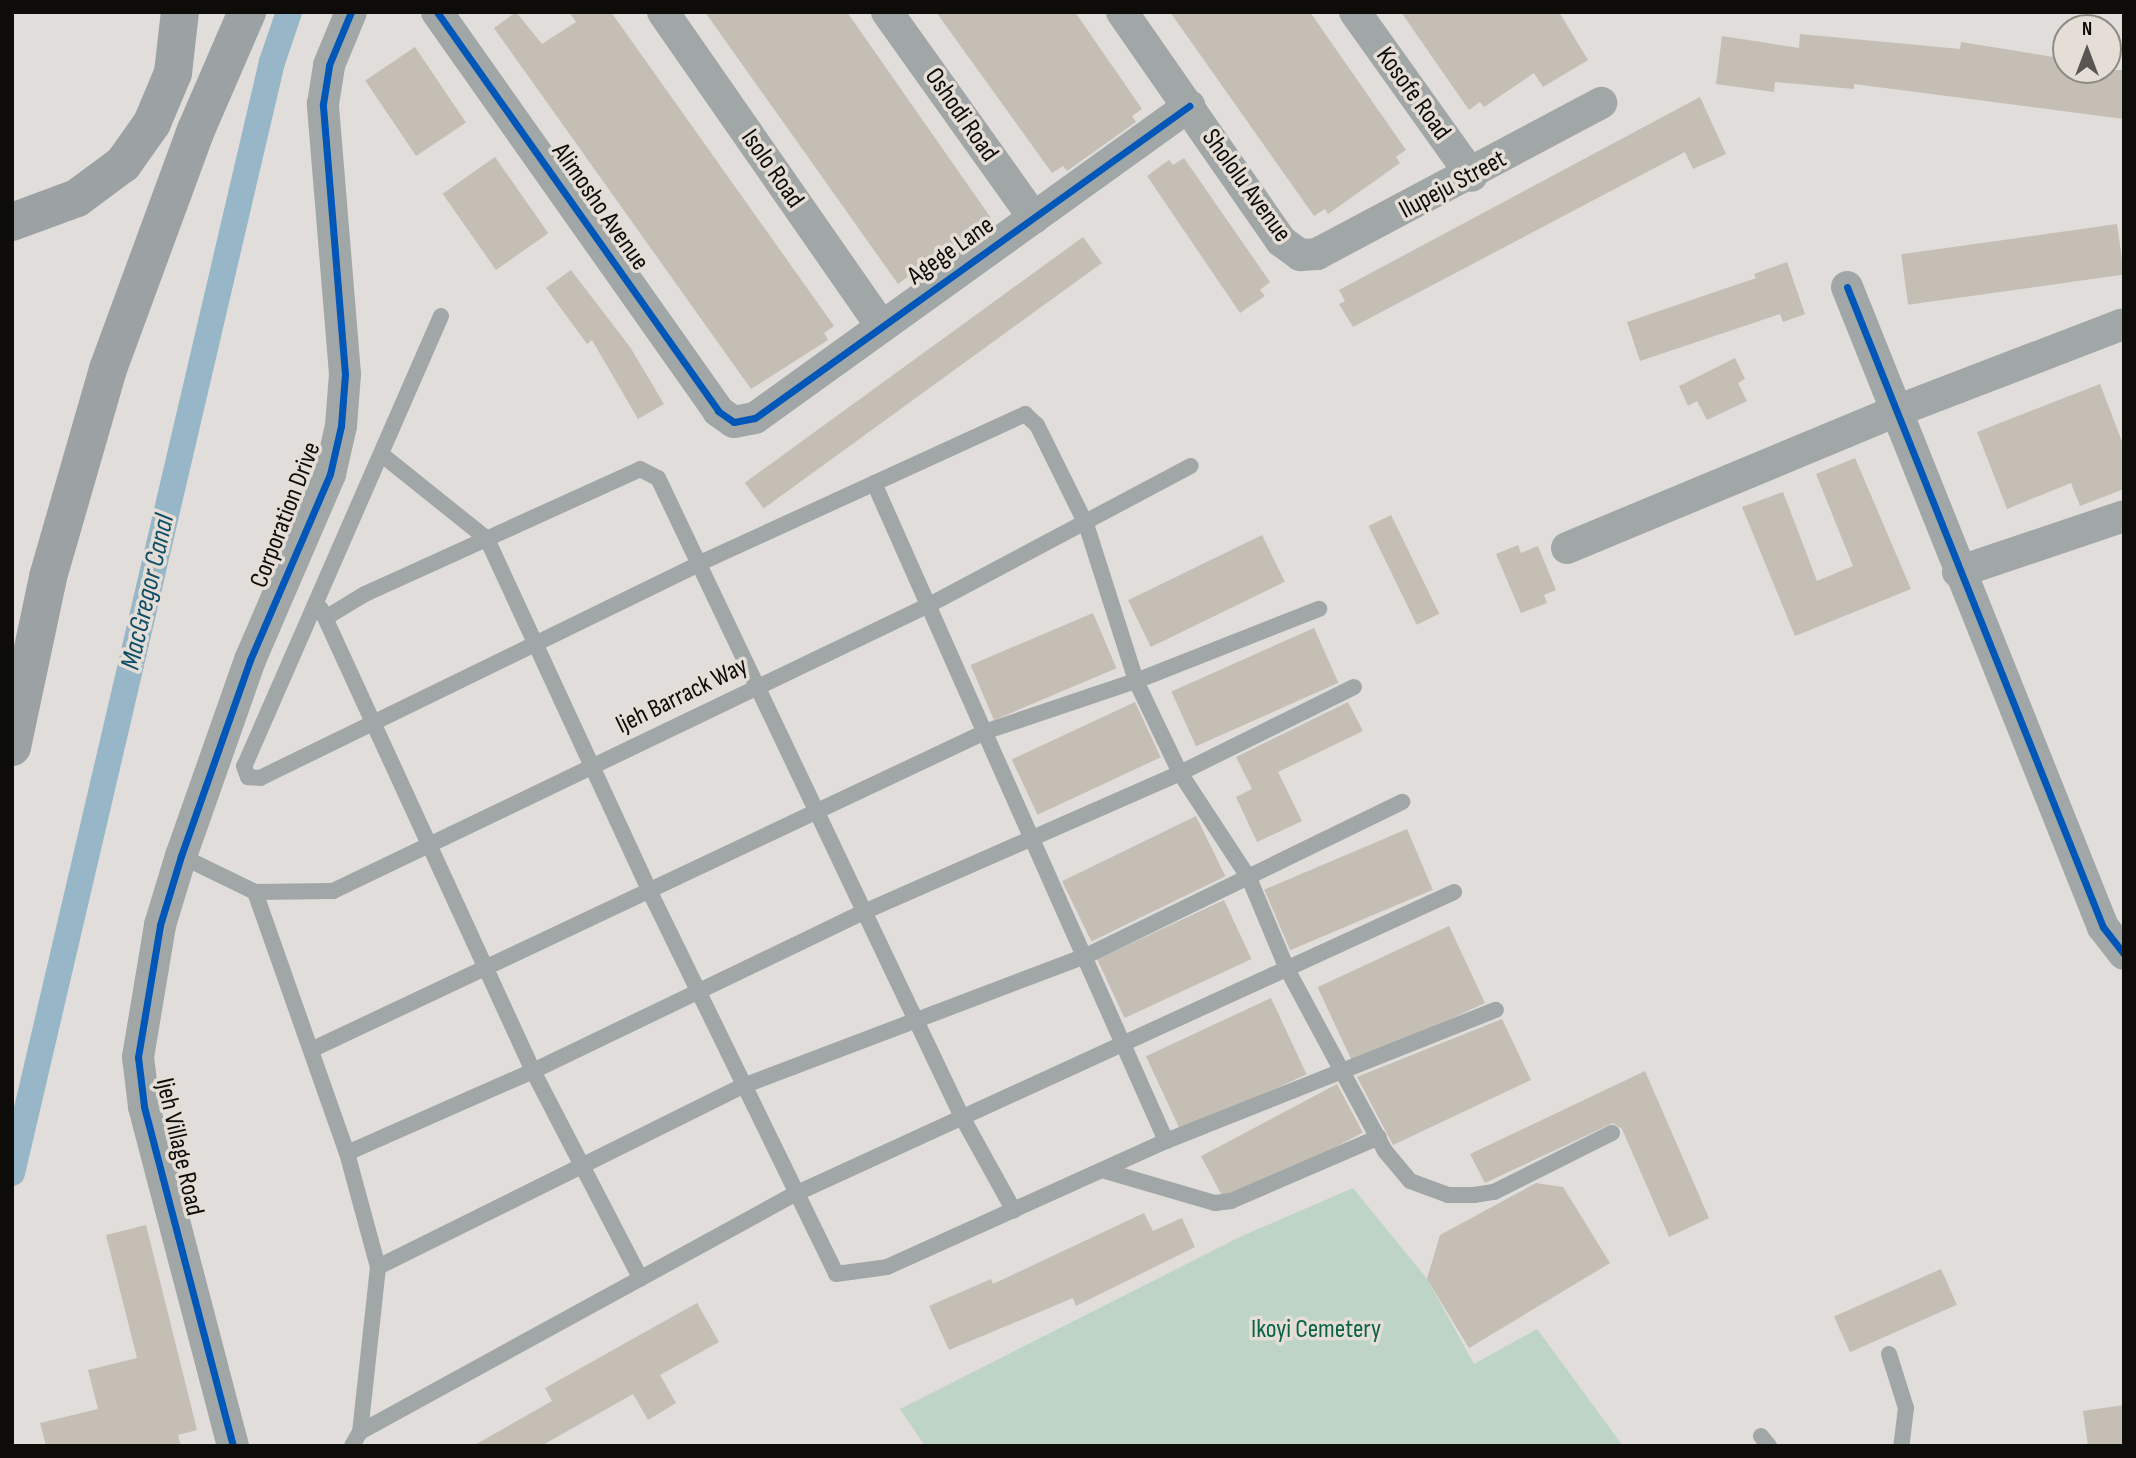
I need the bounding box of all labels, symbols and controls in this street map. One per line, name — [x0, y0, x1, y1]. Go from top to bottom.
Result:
north arrow — [2052, 14, 2122, 84]
text: N — [2082, 18, 2092, 41]
street label: Kosofe Road — [1369, 42, 1457, 146]
street label: Oshodi Road — [917, 62, 1005, 168]
street label: Shololu Avenue — [1195, 123, 1297, 249]
street label: Isolo Road — [734, 124, 810, 214]
street label: Alimosho Avenue — [545, 137, 655, 277]
street label: Ilupeju Street — [1394, 144, 1512, 226]
street label: Agege Lane — [902, 210, 1000, 292]
street label: Corporation Drive — [244, 438, 328, 592]
water label: MacGregor Canal — [114, 511, 182, 673]
street label: Ijeh Barrack Way — [611, 651, 753, 741]
street label: Ijeh Village Road — [148, 1075, 210, 1219]
park label: Ikoyi Cemetery — [1251, 1314, 1381, 1346]

